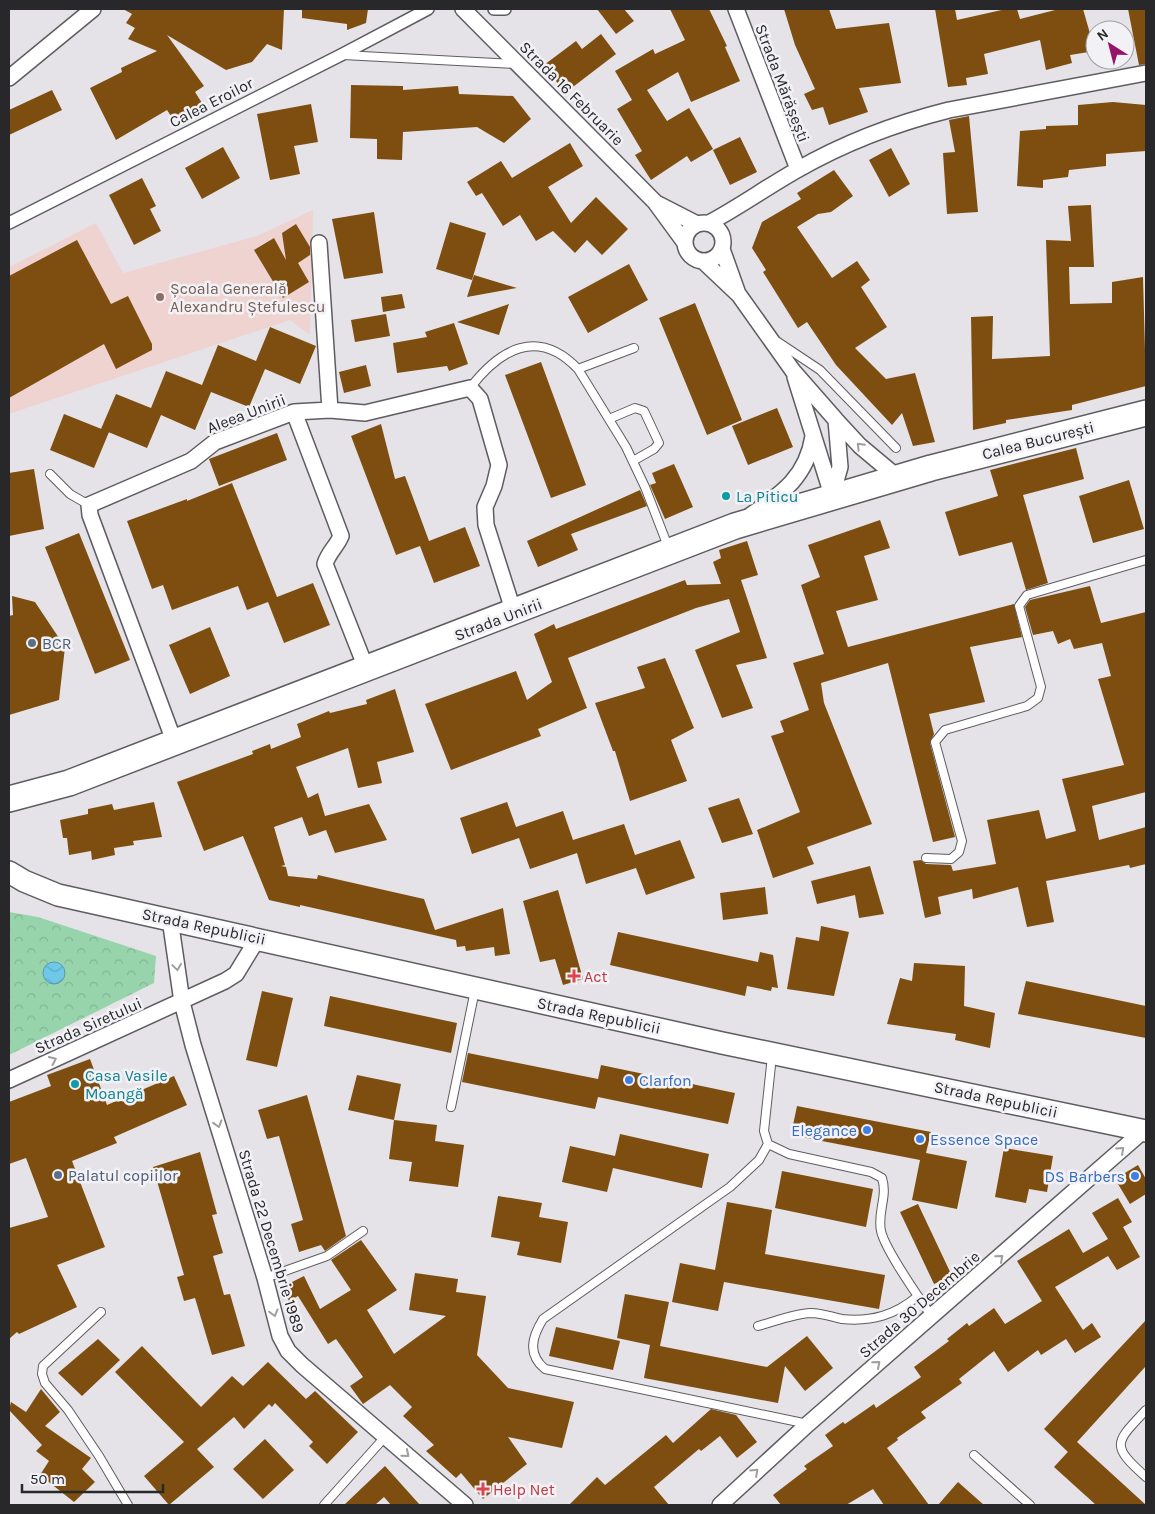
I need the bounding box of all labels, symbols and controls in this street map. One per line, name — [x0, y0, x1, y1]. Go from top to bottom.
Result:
north arrow — [1085, 20, 1135, 70]
street label: Strada Mărășești — [751, 21, 814, 145]
text: N — [1094, 25, 1112, 45]
street label: Strada 16 Februarie — [516, 37, 628, 149]
street label: Calea Eroilor — [166, 73, 256, 132]
place label: Școala Generală Alexandru Ștefulescu — [170, 279, 325, 316]
marker: Școala Generală Alexandru Ștefulescu — [154, 291, 166, 303]
street label: Aleea Unirii — [204, 390, 288, 437]
street label: Calea București — [980, 417, 1096, 464]
one-way arrow — [857, 442, 866, 451]
place label: La Piticu — [736, 487, 798, 506]
marker: La Piticu — [720, 490, 732, 502]
street label: Strada Unirii — [452, 594, 545, 645]
place label: BCR — [42, 634, 72, 653]
marker: BCR — [26, 637, 38, 649]
street label: Strada Republicii — [140, 904, 267, 949]
one-way arrow — [171, 963, 181, 972]
place label: Act — [584, 967, 607, 986]
marker: Act — [568, 970, 580, 982]
street label: Strada Siretului — [32, 993, 145, 1058]
street label: Strada Republicii — [535, 993, 662, 1038]
one-way arrow — [48, 1056, 57, 1066]
place label: Casa Vasile Moangă — [85, 1066, 168, 1103]
place label: Clarfon — [639, 1071, 692, 1090]
marker: Clarfon — [623, 1074, 635, 1086]
street label: Strada Republicii — [932, 1077, 1059, 1122]
marker: Casa Vasile Moangă — [69, 1078, 81, 1090]
one-way arrow — [213, 1119, 223, 1128]
place label: Elegance — [791, 1121, 857, 1140]
marker: Elegance — [861, 1124, 873, 1136]
place label: Essence Space — [930, 1130, 1038, 1149]
marker: Essence Space — [914, 1133, 926, 1145]
street label: Strada 22 Decembrie 1989 — [235, 1147, 308, 1335]
one-way arrow — [1116, 1147, 1125, 1156]
place label: Palatul copiilor — [68, 1166, 178, 1185]
place label: DS Barbers — [1045, 1167, 1125, 1186]
marker: Palatul copiilor — [52, 1169, 64, 1181]
marker: DS Barbers — [1129, 1170, 1141, 1182]
street label: Strada 30 Decembrie — [855, 1247, 984, 1362]
one-way arrow — [994, 1254, 1003, 1263]
one-way arrow — [268, 1309, 279, 1318]
one-way arrow — [871, 1362, 880, 1370]
one-way arrow — [401, 1449, 410, 1458]
scale bar — [22, 1462, 164, 1494]
one-way arrow — [750, 1469, 759, 1478]
text: 50 m — [30, 1470, 65, 1488]
place label: Help Net — [493, 1480, 555, 1499]
marker: Help Net — [477, 1483, 489, 1495]

